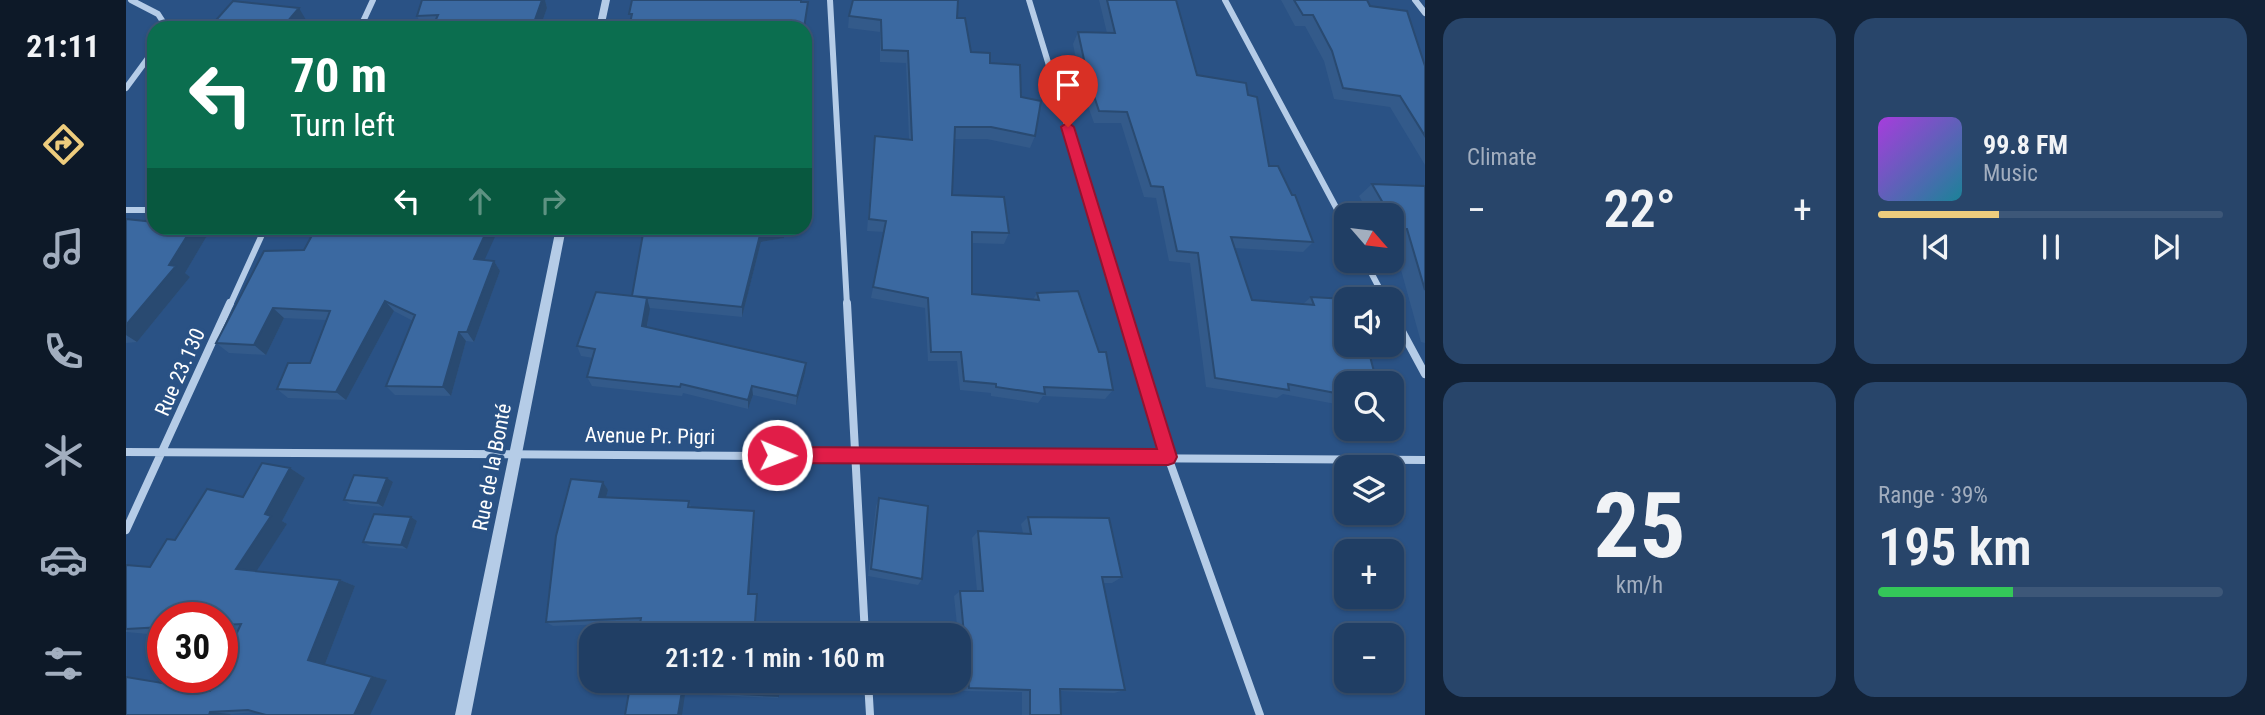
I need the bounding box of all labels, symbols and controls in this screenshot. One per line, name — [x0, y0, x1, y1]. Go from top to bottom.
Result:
text: 21:11 — [26, 27, 100, 65]
text: 70 m — [290, 47, 387, 104]
icon: left — [175, 49, 266, 140]
pin — [1038, 55, 1098, 127]
icon: arrive — [1049, 66, 1087, 104]
text: Turn left — [290, 106, 395, 144]
icon: directions — [39, 120, 88, 169]
text: 99.8 FM — [1983, 130, 2068, 160]
text: Climate — [1467, 144, 1537, 171]
text: Music — [1983, 160, 2038, 187]
text: 22° — [1603, 179, 1676, 240]
icon: left — [388, 182, 426, 220]
icon: ahead — [461, 182, 499, 220]
icon: right — [534, 182, 572, 220]
text: − — [1467, 188, 1486, 232]
text: + — [1793, 188, 1812, 232]
north arrow — [1334, 203, 1404, 273]
map controls — [1334, 203, 1404, 693]
icon: music — [39, 224, 88, 273]
icon: previous — [1917, 228, 1955, 266]
icon: pause — [2032, 228, 2070, 266]
icon: next — [2147, 228, 2185, 266]
button: sound — [1334, 287, 1404, 357]
street label: Rue 23.130 — [150, 324, 210, 420]
icon: phone — [39, 327, 88, 376]
button: search — [1334, 371, 1404, 441]
street label: Rue de la Bonté — [468, 401, 516, 533]
position arrow — [740, 418, 814, 492]
street label: Avenue Pr. Pigri — [585, 423, 715, 449]
icon: climate — [39, 431, 88, 480]
button: layers — [1334, 455, 1404, 525]
text: 25 — [1594, 473, 1685, 579]
text: Range · 39% — [1878, 482, 1988, 509]
text: 195 km — [1878, 517, 2032, 578]
icon: car — [39, 535, 88, 584]
button: + — [1334, 539, 1404, 609]
text: km/h — [1616, 572, 1663, 599]
speed limit sign: 30 — [147, 602, 238, 693]
button: − — [1334, 623, 1404, 693]
icon: filters — [39, 639, 88, 688]
text: 21:12 · 1 min · 160 m — [665, 643, 885, 673]

